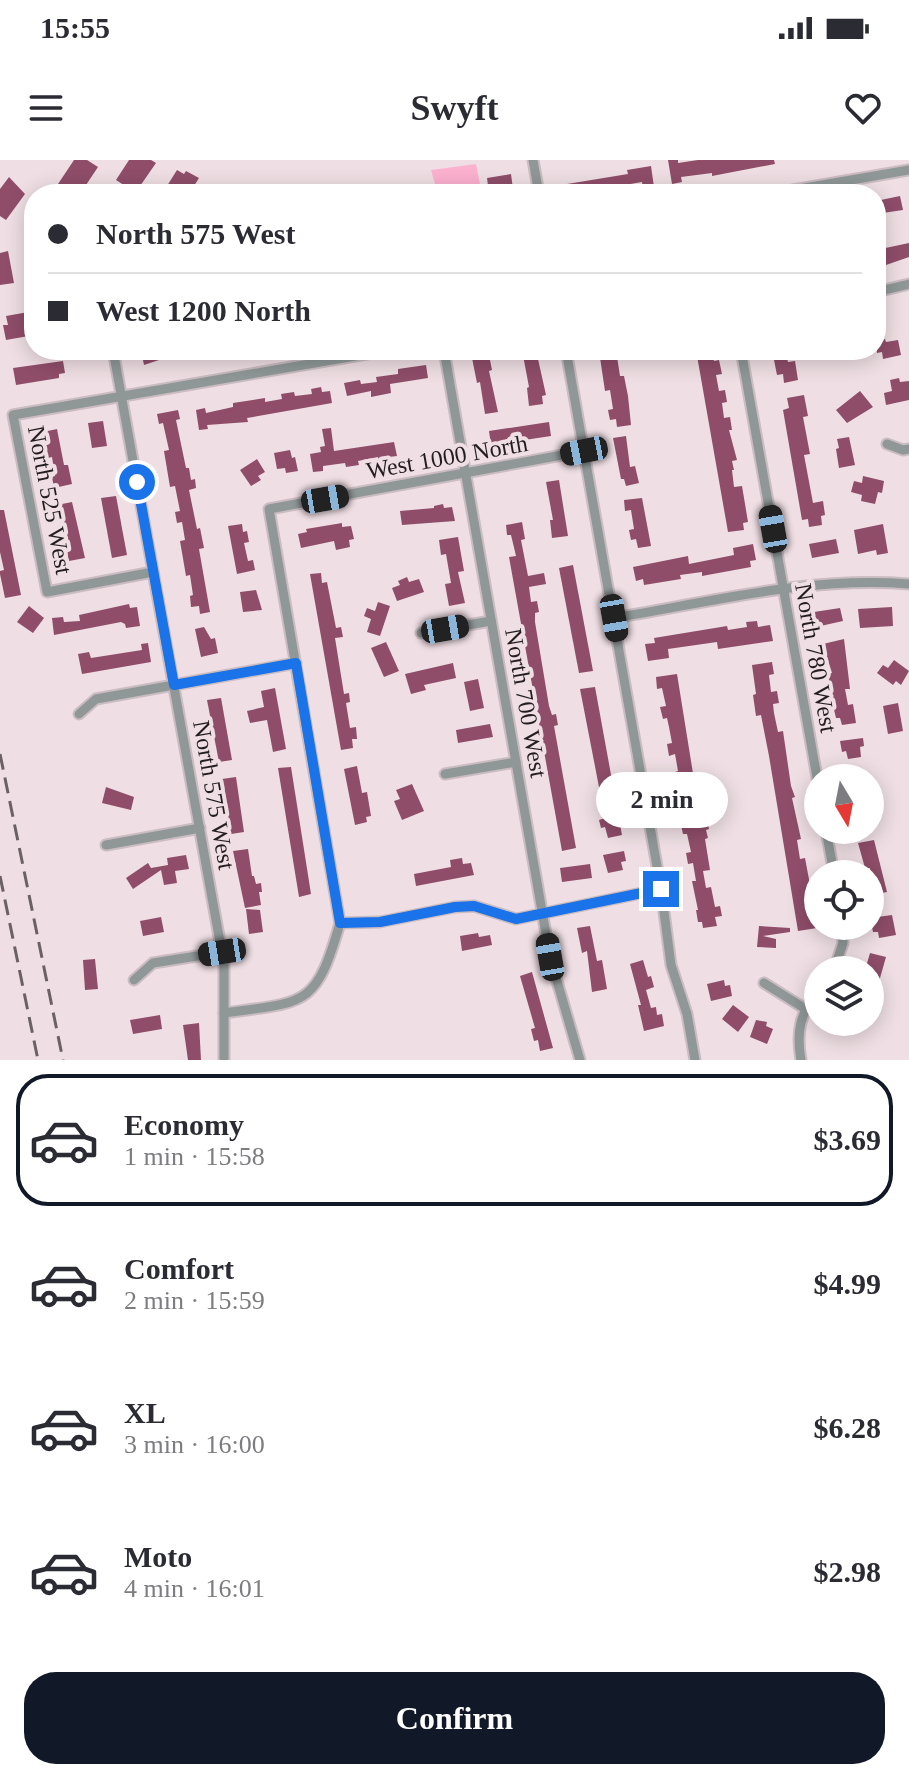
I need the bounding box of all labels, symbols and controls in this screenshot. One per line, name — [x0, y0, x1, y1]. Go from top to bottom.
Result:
text: 15:55 — [40, 11, 110, 44]
icon: menu — [24, 86, 68, 130]
icon: heart — [841, 86, 885, 130]
text: Swyft — [411, 88, 499, 128]
text: North 575 West — [96, 217, 295, 250]
text: West 1200 North — [96, 294, 311, 327]
street label: North 525 West — [23, 423, 77, 577]
street label: West 1000 North — [364, 430, 530, 484]
car — [558, 435, 610, 467]
route start — [119, 464, 155, 500]
car — [299, 483, 351, 515]
car — [757, 503, 789, 555]
street label: North 780 West — [790, 581, 842, 735]
car — [598, 592, 630, 644]
car — [419, 613, 471, 645]
street label: North 700 West — [500, 626, 552, 780]
street label: North 575 West — [188, 718, 240, 872]
north arrow — [804, 764, 884, 844]
map controls — [804, 764, 884, 1036]
callout: 2 min — [595, 773, 727, 829]
text: 2 min — [631, 785, 693, 814]
button: locate — [804, 860, 884, 940]
route end — [643, 871, 679, 907]
car — [534, 931, 566, 983]
car — [196, 936, 248, 968]
button: layers — [804, 956, 884, 1036]
icon: car — [28, 1104, 100, 1176]
text: Economy — [124, 1108, 244, 1141]
text: $3.69 — [814, 1123, 881, 1156]
text: 1 min · 15:58 — [124, 1142, 265, 1171]
icon: car — [28, 1248, 100, 1320]
text: Comfort — [124, 1252, 234, 1285]
text: $4.99 — [814, 1267, 881, 1300]
text: 2 min · 15:59 — [124, 1286, 265, 1315]
icon: car — [28, 1392, 100, 1464]
text: XL — [124, 1396, 166, 1429]
text: $6.28 — [814, 1411, 881, 1444]
text: 3 min · 16:00 — [124, 1430, 265, 1459]
icon: car — [28, 1536, 100, 1608]
text: Moto — [124, 1540, 192, 1573]
text: $2.98 — [814, 1555, 881, 1588]
text: 4 min · 16:01 — [124, 1574, 265, 1603]
button: Confirm — [24, 1672, 885, 1764]

